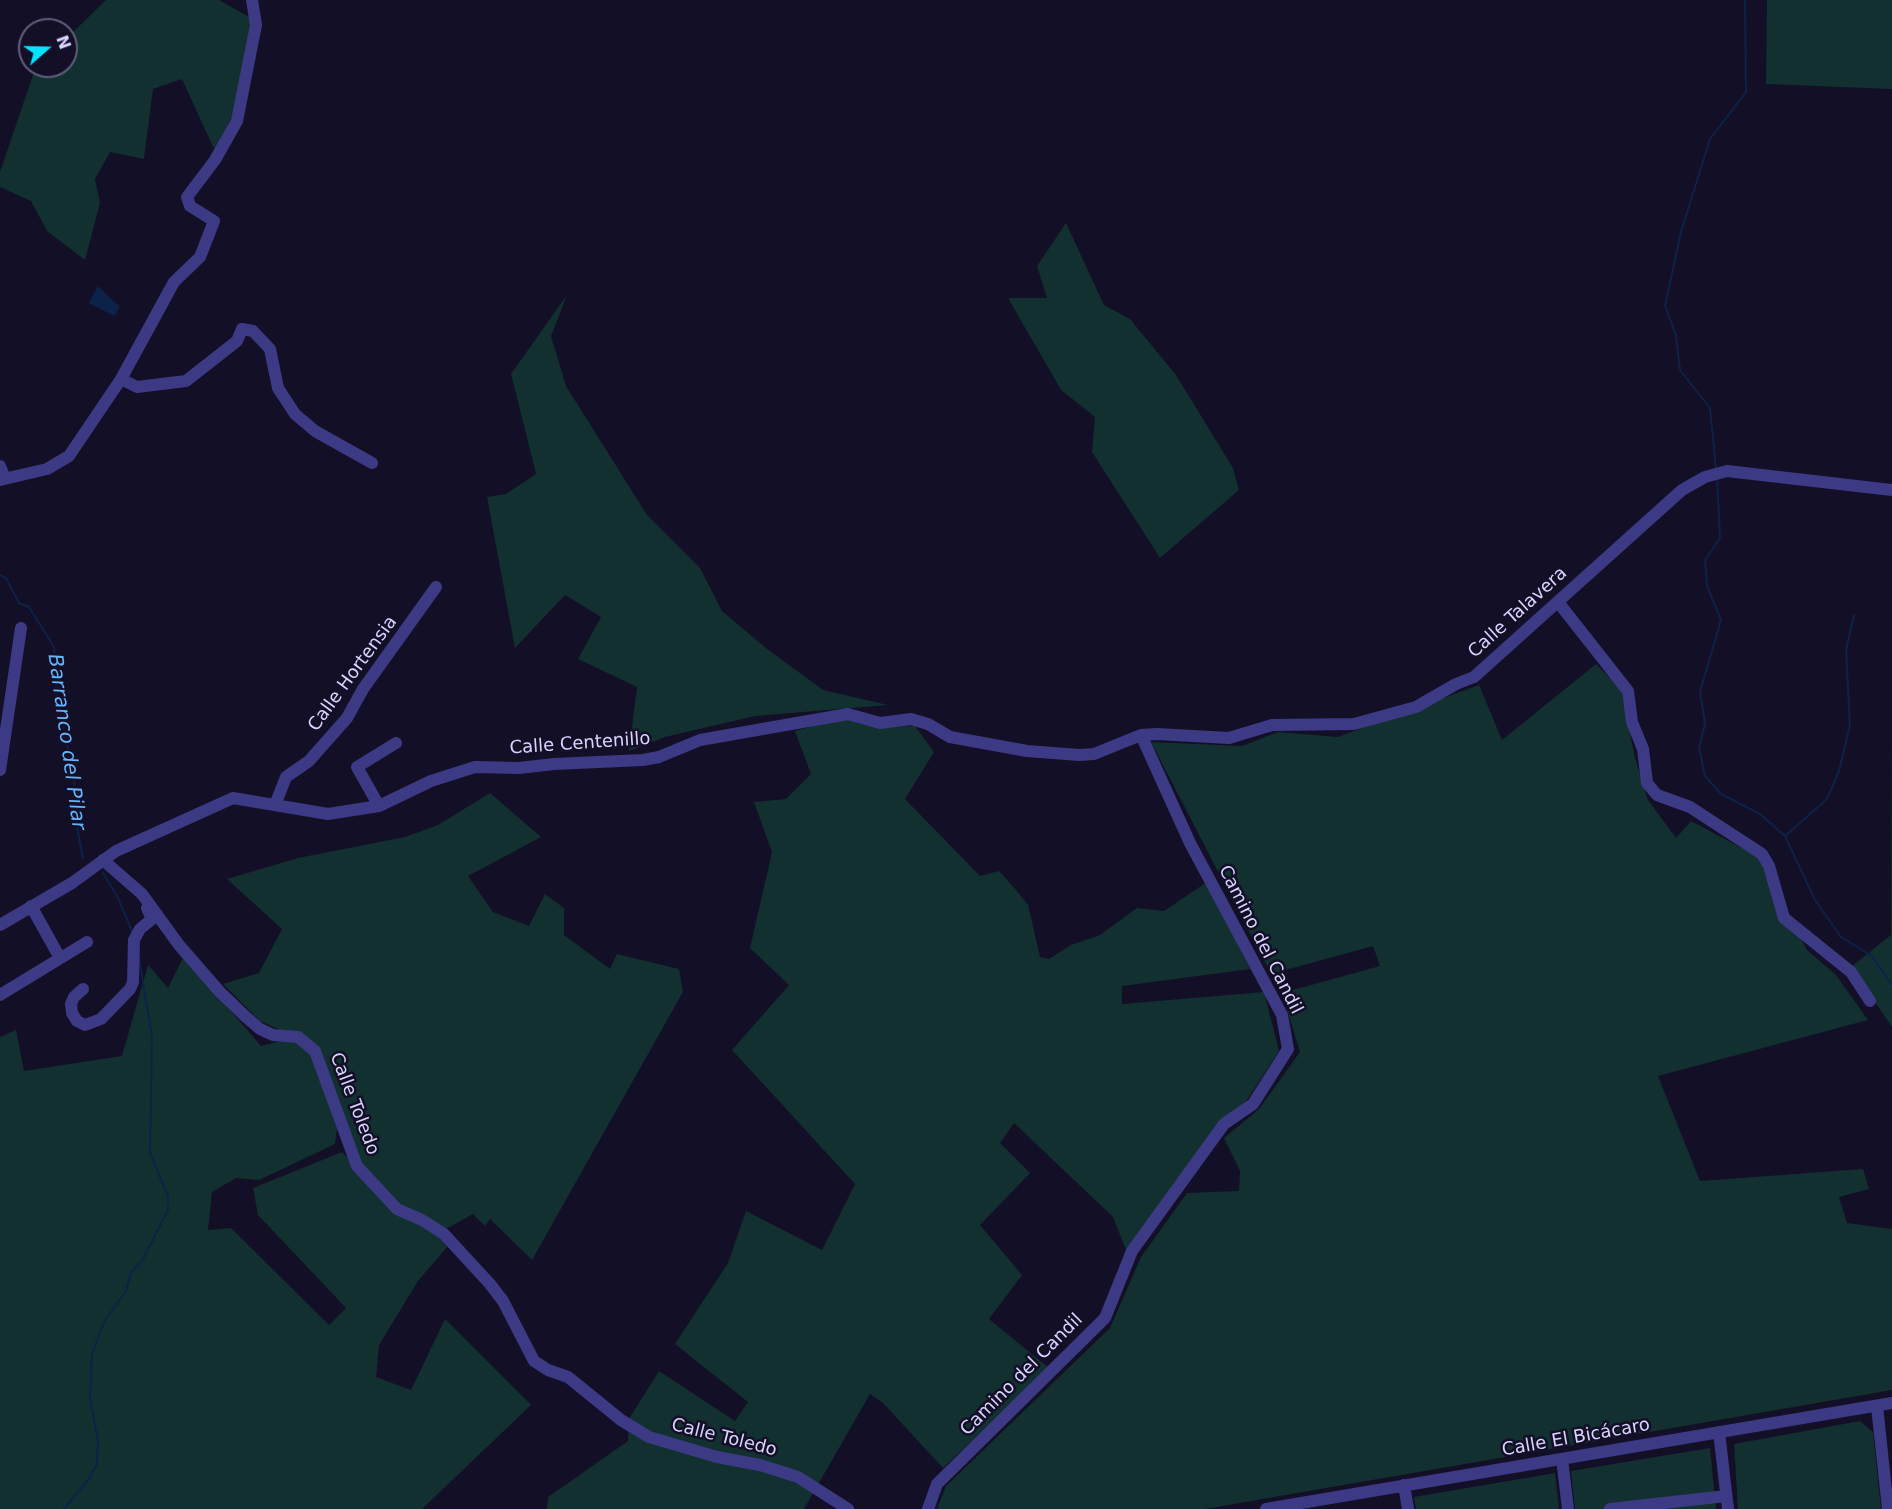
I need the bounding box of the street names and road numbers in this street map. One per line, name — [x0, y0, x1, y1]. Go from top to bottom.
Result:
street label: Calle Talavera — [1464, 563, 1572, 663]
street label: Calle Hortensia — [304, 612, 402, 736]
street label: Calle Centenillo — [509, 728, 651, 760]
street label: Camino del Candil — [1213, 862, 1307, 1018]
street label: Calle Toledo — [325, 1050, 383, 1158]
street label: Camino del Candil — [956, 1309, 1088, 1441]
street label: Calle Toledo — [669, 1414, 779, 1462]
street label: Calle El Bicácaro — [1500, 1414, 1652, 1462]

